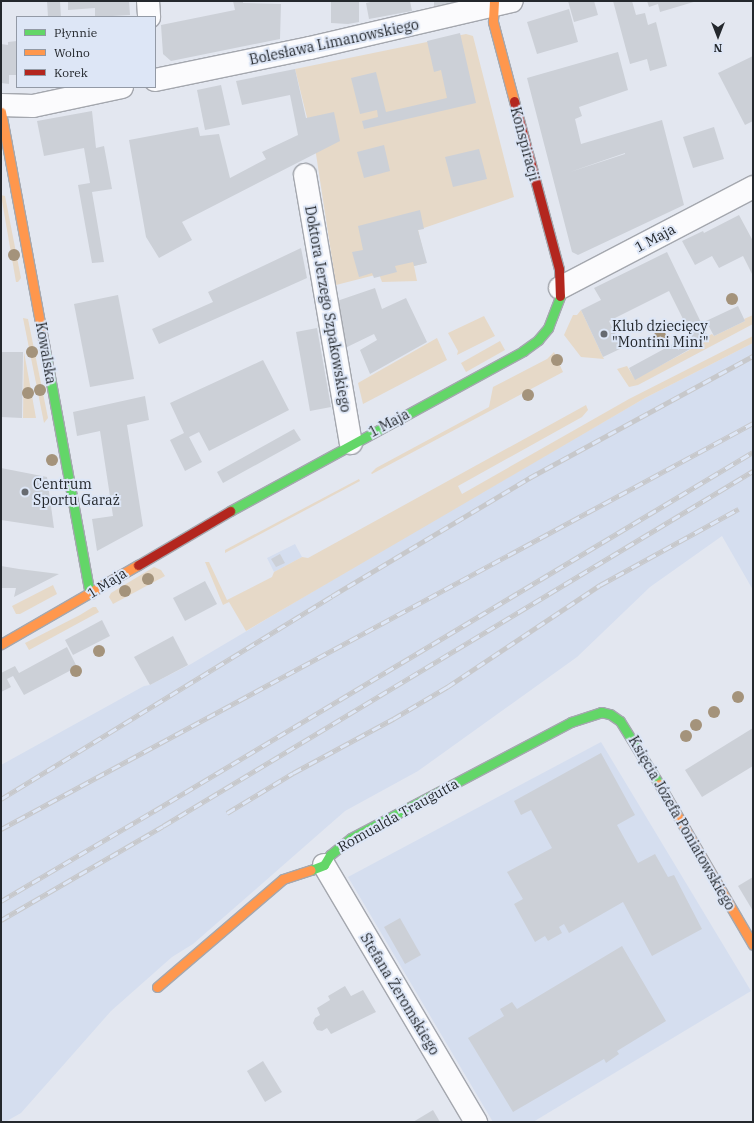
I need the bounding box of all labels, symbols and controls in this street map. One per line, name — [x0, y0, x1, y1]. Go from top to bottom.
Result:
legend — [16, 16, 156, 88]
street label: Bolesława Limanowskiego — [248, 16, 420, 68]
north arrow — [698, 16, 738, 56]
text: Płynnie — [54, 25, 97, 40]
text: N — [714, 41, 722, 55]
text: Wolno — [54, 45, 90, 60]
text: Korek — [54, 65, 88, 80]
street label: Konspiracji — [507, 105, 543, 183]
street label: Doktora Jerzego Szpakowskiego — [302, 204, 354, 414]
street label: 1 Maja — [632, 220, 678, 256]
place label: Klub dziecięcy "Montini Mini" — [612, 318, 709, 350]
street label: Kowalska — [32, 321, 60, 385]
marker: Klub dziecięcy "Montini Mini" — [599, 329, 609, 339]
street label: 1 Maja — [366, 405, 412, 441]
place label: Centrum Sportu Garaż — [33, 476, 120, 508]
marker: Centrum Sportu Garaż — [20, 487, 30, 497]
street label: 1 Maja — [84, 564, 130, 602]
street label: Księcia Józefa Poniatowskiego — [625, 733, 739, 913]
street label: Romualda Traugutta — [335, 775, 461, 855]
street label: Stefana Żeromskiego — [357, 930, 443, 1058]

